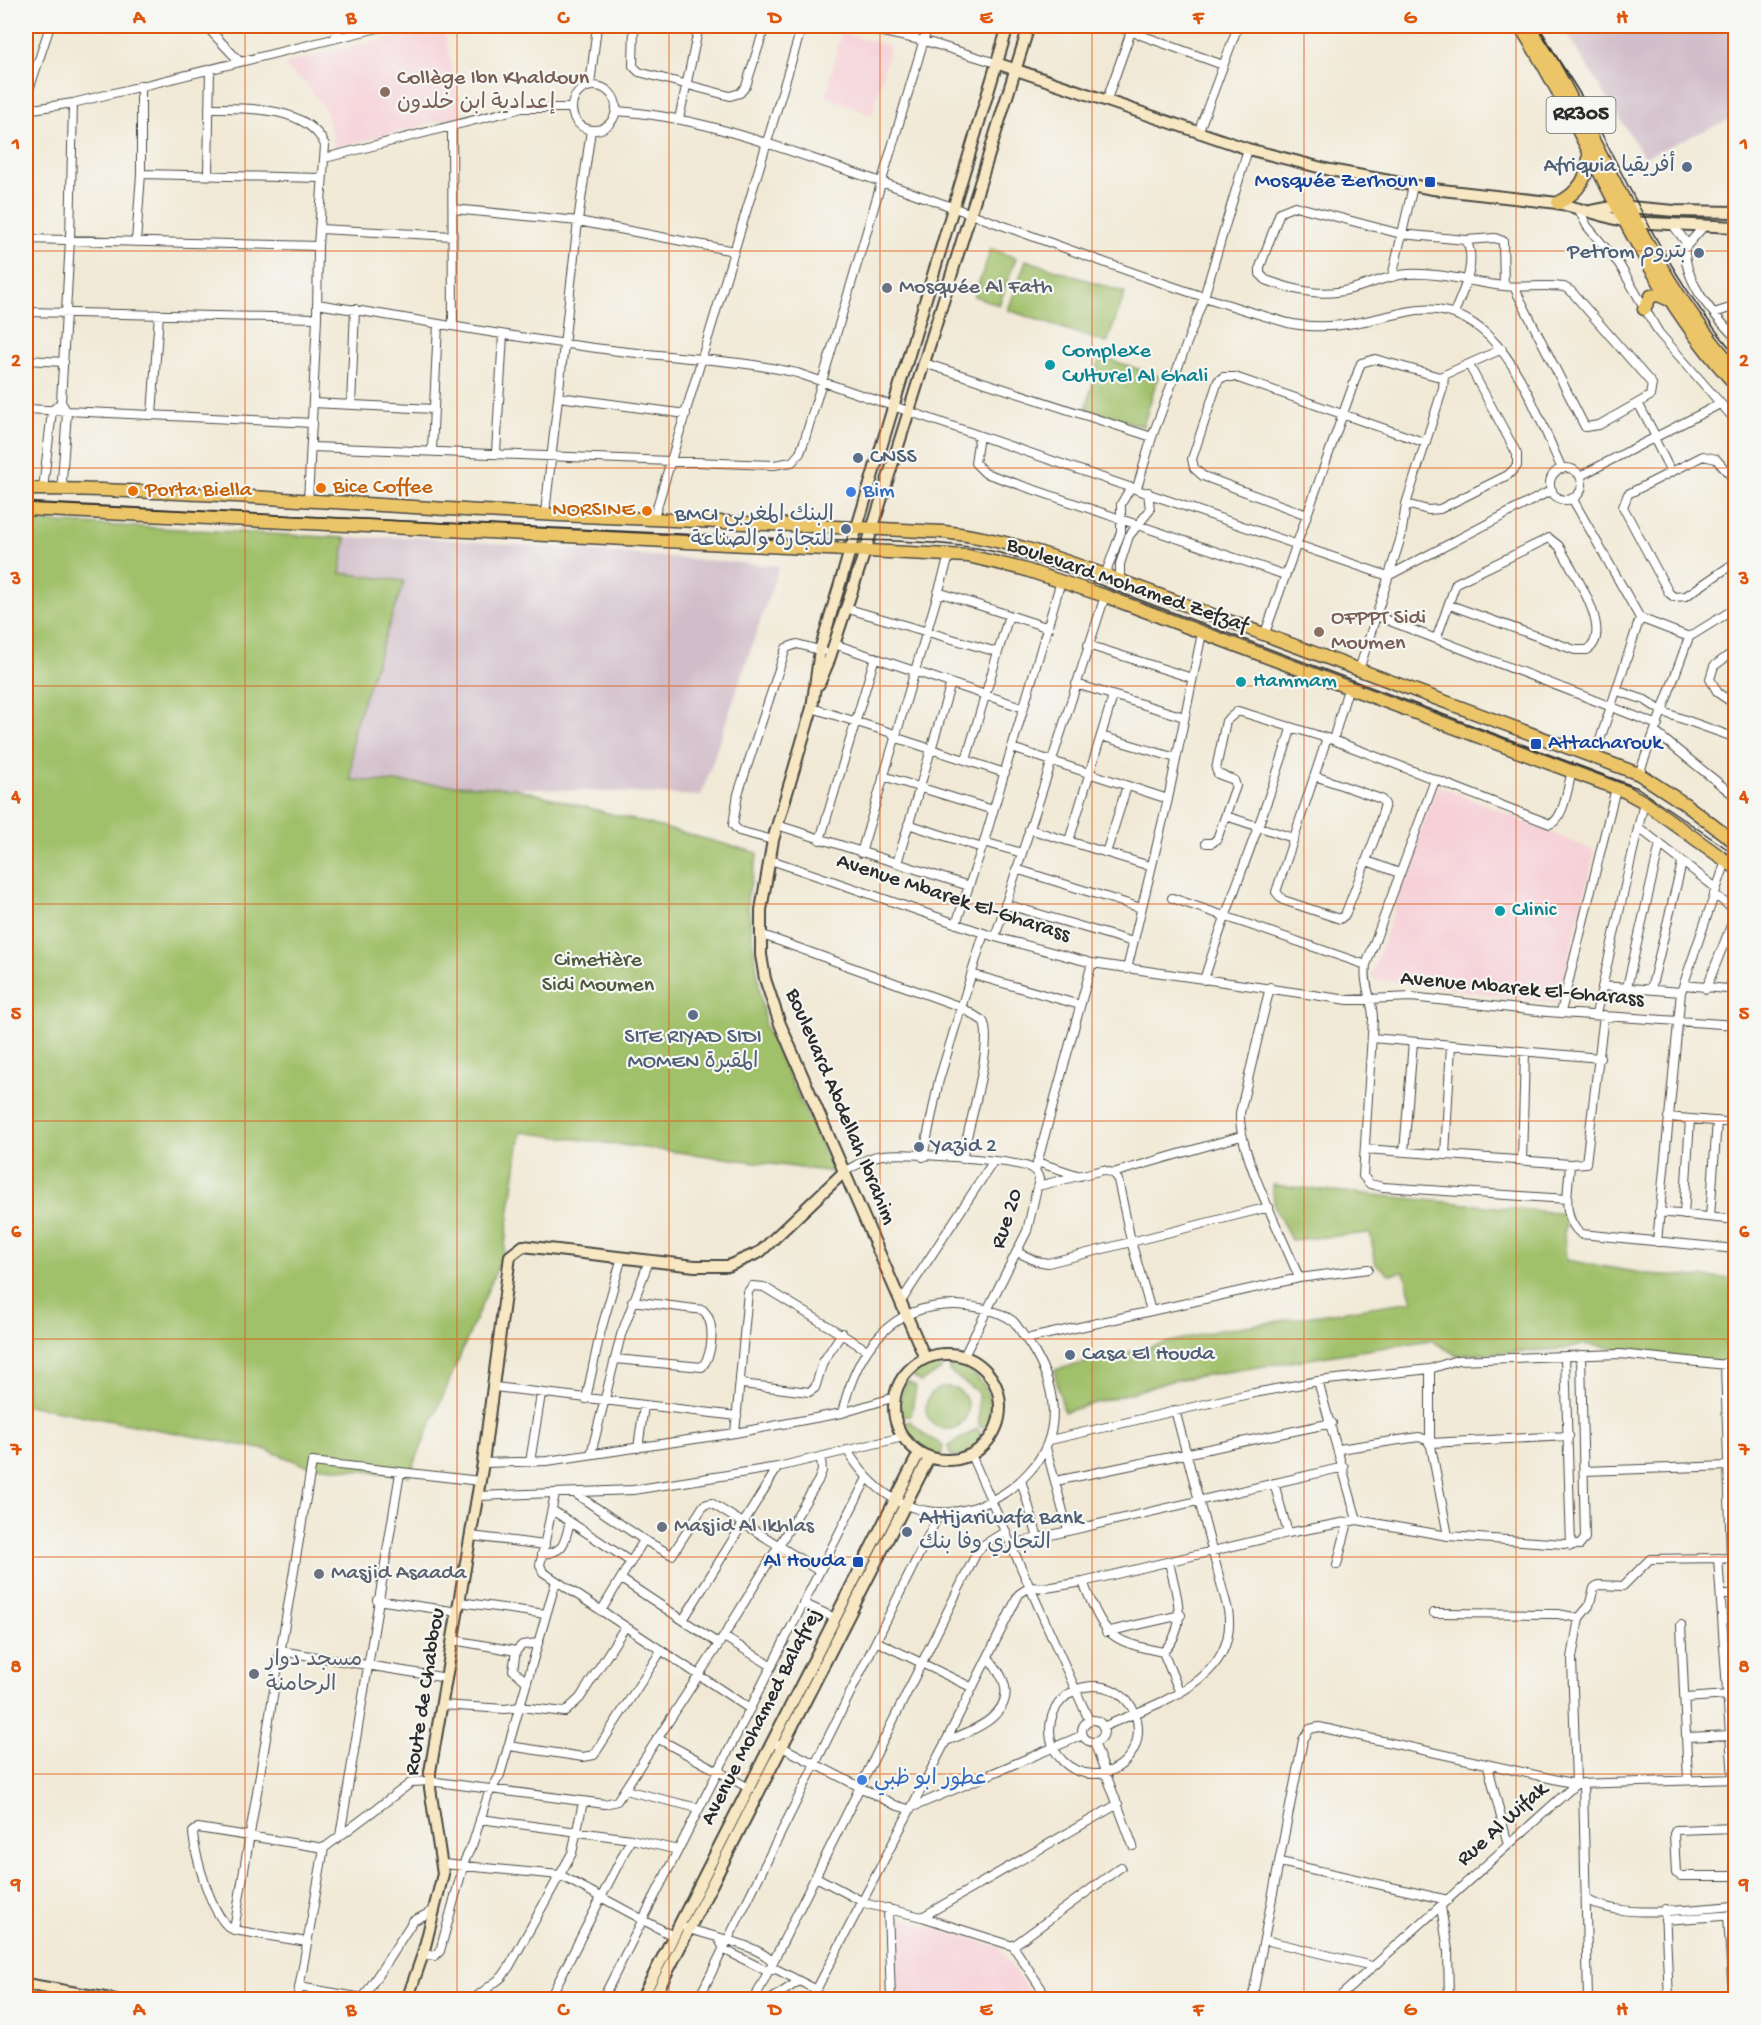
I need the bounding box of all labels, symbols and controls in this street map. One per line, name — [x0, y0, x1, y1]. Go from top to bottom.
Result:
text: A — [132, 8, 147, 31]
text: B — [345, 8, 357, 31]
text: C — [557, 8, 571, 31]
text: D — [766, 8, 782, 31]
text: E — [980, 8, 994, 31]
text: F — [1192, 8, 1205, 31]
text: G — [1404, 8, 1418, 31]
text: H — [1616, 8, 1628, 31]
place label: Collège Ibn Khaldoun إعدادية ابن خلدون — [397, 66, 590, 117]
marker: Collège Ibn Khaldoun إعدادية ابن خلدون — [378, 85, 392, 99]
road number: RR305 — [1546, 97, 1616, 133]
text: 1 — [11, 134, 20, 157]
text: 1 — [1739, 134, 1748, 157]
place label: Afriquia أفريقيا — [1543, 150, 1676, 180]
marker: Afriquia أفريقيا — [1680, 160, 1694, 174]
place label: Mosquée Zerhoun — [1254, 169, 1419, 195]
marker: Mosquée Zerhoun — [1423, 175, 1437, 189]
place label: Petrom بتروم — [1566, 240, 1687, 267]
marker: Petrom بتروم — [1692, 246, 1706, 260]
place label: Mosquée Al Fath — [899, 275, 1053, 301]
marker: Mosquée Al Fath — [880, 281, 894, 295]
place label: Complexe Culturel Al Ghali — [1062, 339, 1208, 390]
text: 2 — [11, 351, 21, 374]
text: 2 — [1739, 351, 1749, 374]
marker: Complexe Culturel Al Ghali — [1043, 358, 1057, 372]
place label: CNSS — [870, 445, 917, 471]
marker: CNSS — [851, 451, 865, 465]
place label: Bice Coffee — [332, 475, 433, 501]
place label: Porta Biella — [144, 478, 253, 504]
place label: Bim — [862, 479, 895, 505]
marker: Bice Coffee — [314, 481, 328, 495]
marker: Porta Biella — [126, 484, 140, 498]
marker: Bim — [844, 485, 858, 499]
place label: NORSINE — [552, 498, 636, 524]
place label: BMCI البنك المغربي للتجارة والصناعة — [674, 503, 834, 554]
marker: NORSINE — [640, 504, 654, 518]
marker: BMCI البنك المغربي للتجارة والصناعة — [839, 522, 853, 536]
street label: Boulevard Mohamed Zefzaf — [1002, 532, 1253, 640]
text: 3 — [10, 569, 21, 592]
text: 3 — [1738, 569, 1749, 592]
place label: OFPPT Sidi Moumen — [1331, 606, 1426, 657]
marker: OFPPT Sidi Moumen — [1312, 625, 1326, 639]
place label: Hammam — [1253, 669, 1337, 695]
marker: Hammam — [1234, 675, 1248, 689]
place label: Attacharouk — [1548, 731, 1664, 757]
marker: Attacharouk — [1529, 737, 1543, 751]
text: 4 — [10, 787, 21, 810]
text: 4 — [1738, 787, 1749, 810]
street label: Avenue Mbarek El-Gharass — [833, 849, 1074, 949]
place label: Clinic — [1512, 898, 1558, 924]
marker: Clinic — [1493, 904, 1507, 918]
park label: Cimetière Sidi Moumen — [542, 948, 655, 999]
street label: Avenue Mbarek El-Gharass — [1399, 966, 1646, 1014]
street label: Boulevard Abdellah Ibrahim — [778, 984, 902, 1229]
text: 5 — [11, 1004, 22, 1027]
text: 5 — [1739, 1004, 1750, 1027]
marker: SITE RIYAD SIDI MOMEN المقبرة — [686, 1008, 700, 1022]
place label: SITE RIYAD SIDI MOMEN المقبرة — [624, 1025, 762, 1076]
place label: Yazid 2 — [929, 1134, 997, 1160]
marker: Yazid 2 — [912, 1140, 926, 1154]
street label: Rue 20 — [986, 1186, 1030, 1252]
text: 6 — [11, 1222, 22, 1245]
text: 6 — [1739, 1222, 1750, 1245]
place label: Casa El Houda — [1082, 1342, 1216, 1368]
marker: Casa El Houda — [1063, 1348, 1077, 1362]
text: 7 — [10, 1440, 23, 1463]
text: 7 — [1738, 1440, 1751, 1463]
place label: Attijariwafa Bank التجاري وفا بنك — [919, 1506, 1085, 1557]
place label: Masjid Al Ikhlas — [674, 1514, 815, 1540]
marker: Masjid Al Ikhlas — [655, 1520, 669, 1534]
marker: Attijariwafa Bank التجاري وفا بنك — [900, 1525, 914, 1539]
place label: Al Houda — [764, 1549, 847, 1575]
marker: Al Houda — [851, 1555, 865, 1569]
place label: Masjid Asaada — [331, 1561, 467, 1587]
marker: Masjid Asaada — [312, 1567, 326, 1581]
street label: Avenue Mohamed Balafrej — [696, 1604, 828, 1830]
street label: Route de Chabbou — [400, 1606, 452, 1778]
place label: مسجد دوار الرحامنة — [264, 1648, 362, 1699]
text: 8 — [11, 1657, 22, 1680]
text: 8 — [1739, 1657, 1750, 1680]
marker: مسجد دوار الرحامنة — [247, 1667, 261, 1681]
place label: عطور ابو ظبي — [874, 1767, 988, 1796]
marker: عطور ابو ظبي — [855, 1773, 869, 1787]
street label: Rue Al Wifak — [1452, 1776, 1556, 1873]
text: 9 — [10, 1875, 21, 1898]
text: 9 — [1738, 1875, 1749, 1898]
text: A — [132, 2000, 147, 2023]
text: B — [345, 2000, 357, 2023]
text: C — [557, 2000, 571, 2023]
text: D — [766, 2000, 782, 2023]
text: E — [980, 2000, 994, 2023]
text: F — [1192, 2000, 1205, 2023]
text: G — [1404, 2000, 1418, 2023]
text: H — [1616, 2000, 1628, 2023]

